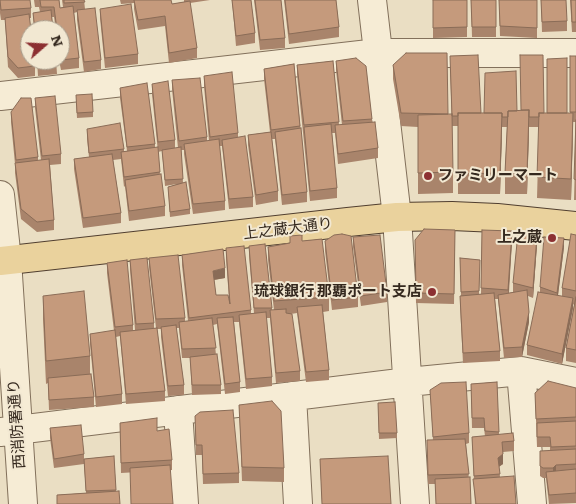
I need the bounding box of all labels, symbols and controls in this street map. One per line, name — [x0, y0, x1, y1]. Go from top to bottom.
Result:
north arrow — [20, 20, 70, 70]
text: N — [47, 32, 70, 49]
place label: ファミリーマート — [438, 167, 558, 185]
marker: ファミリーマート — [422, 170, 434, 182]
street label: 上之蔵大通り — [242, 215, 334, 243]
place label: 上之蔵 — [497, 229, 542, 247]
marker: 上之蔵 — [546, 232, 558, 244]
place label: 琉球銀行 那覇ポート支店 — [254, 283, 422, 301]
marker: 琉球銀行 那覇ポート支店 — [426, 286, 438, 298]
street label: 西消防署通り — [5, 378, 29, 470]

